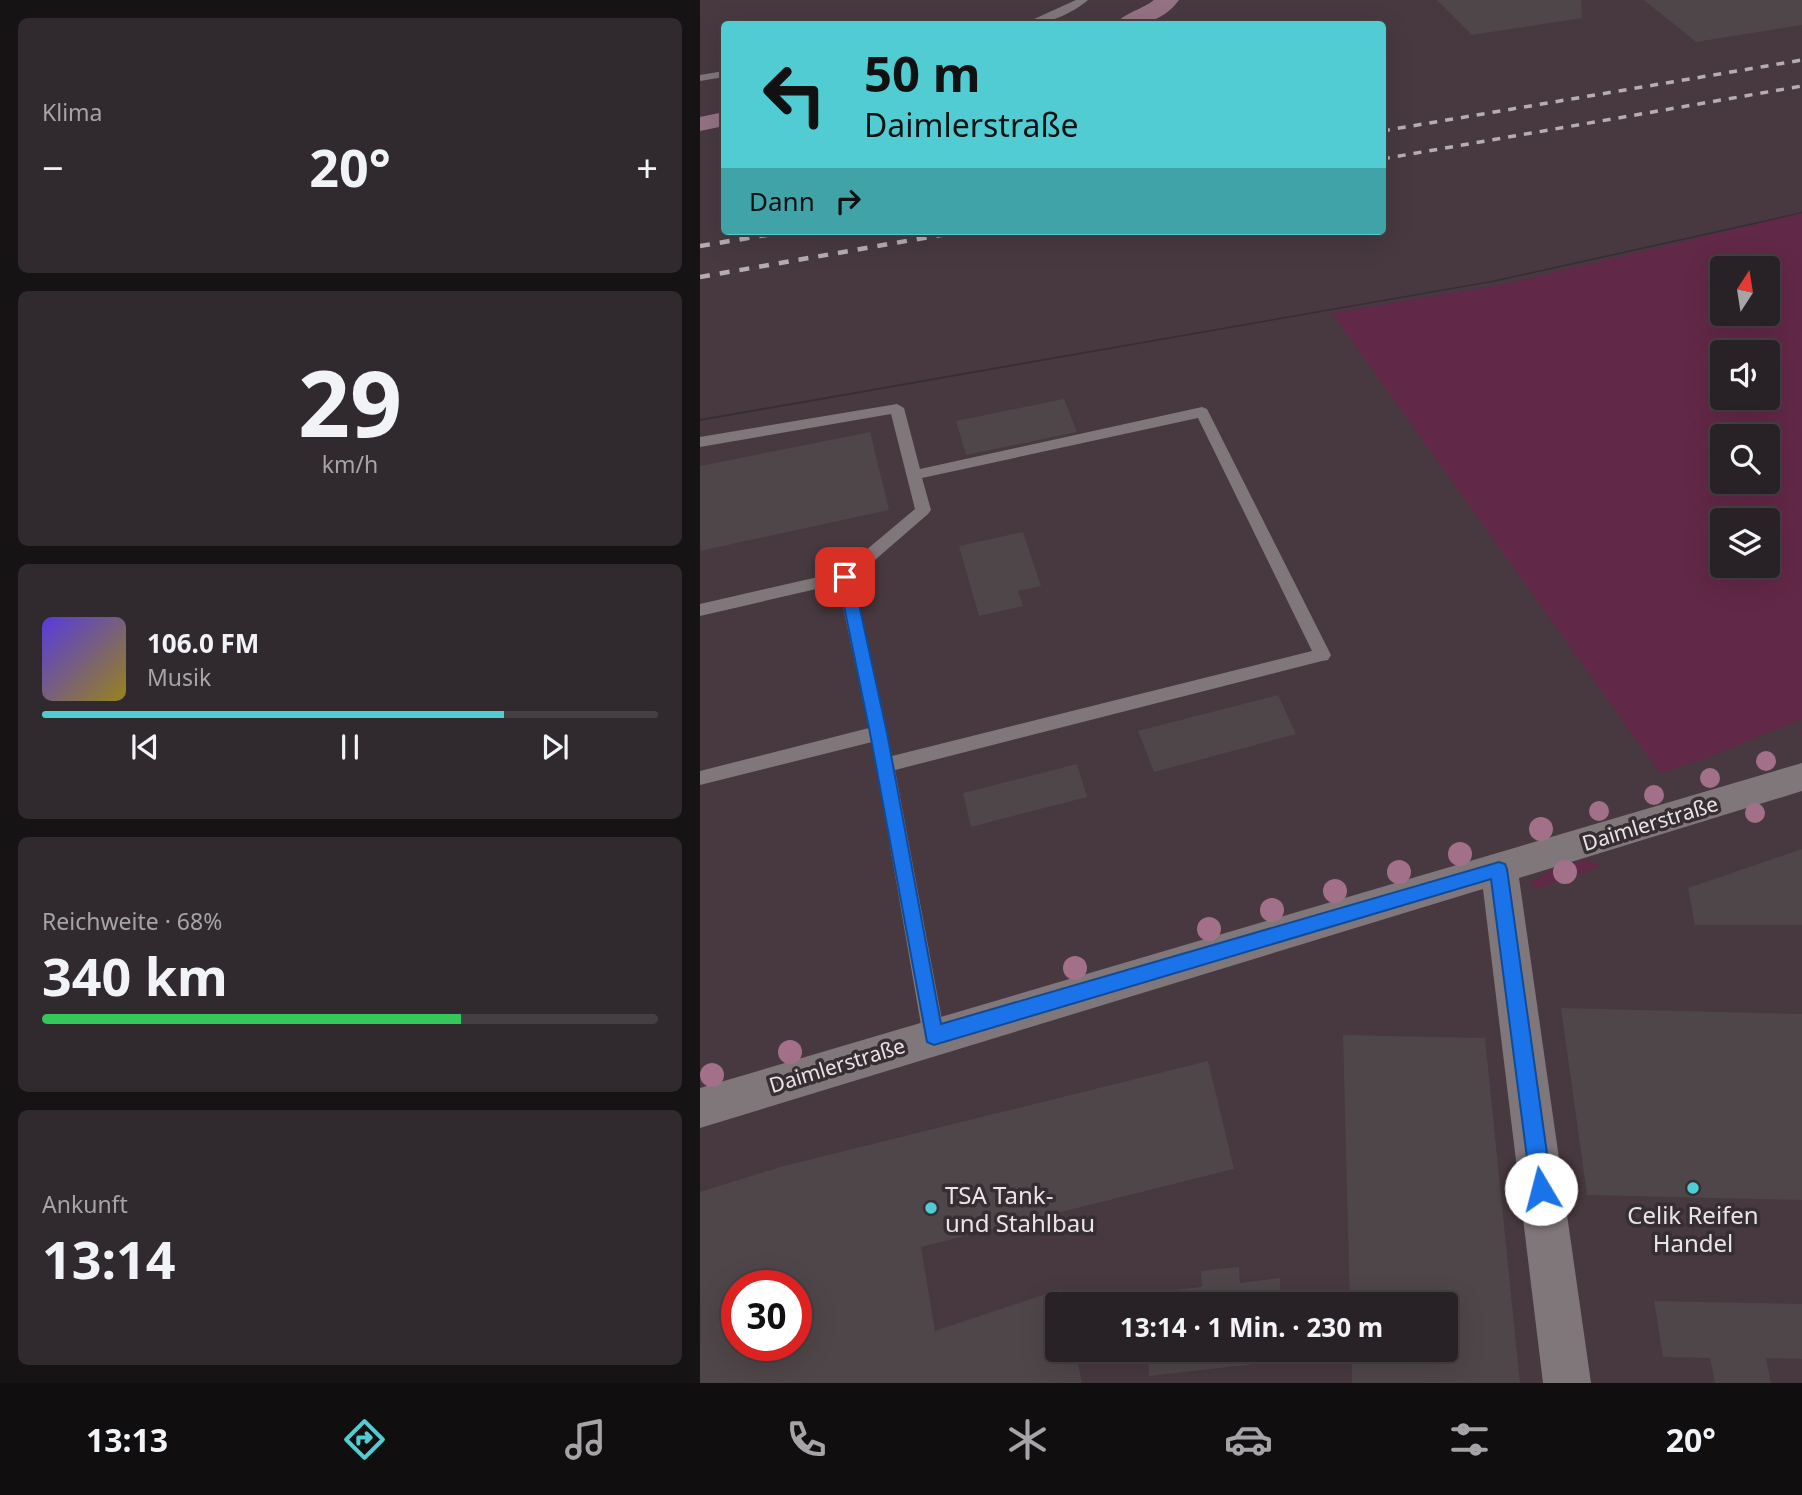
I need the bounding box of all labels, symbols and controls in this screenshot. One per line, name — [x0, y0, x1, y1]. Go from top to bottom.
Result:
text: 50 m — [864, 40, 981, 106]
icon: left — [749, 49, 840, 140]
text: Klima — [42, 96, 103, 128]
text: Daimlerstraße — [864, 103, 1079, 146]
text: 20° — [309, 131, 391, 202]
text: − — [42, 141, 64, 193]
text: + — [636, 141, 658, 193]
icon: right — [829, 182, 867, 220]
text: Dann — [749, 183, 815, 219]
north arrow — [1710, 256, 1780, 326]
map controls — [1710, 256, 1780, 578]
text: 29 — [298, 340, 402, 464]
button: sound — [1710, 340, 1780, 410]
button: search — [1710, 424, 1780, 494]
text: km/h — [322, 448, 378, 480]
button: layers — [1710, 508, 1780, 578]
pin — [815, 547, 875, 607]
icon: arrive — [826, 558, 864, 596]
text: 106.0 FM — [147, 625, 259, 661]
text: Musik — [147, 661, 211, 693]
icon: previous — [126, 728, 164, 766]
icon: pause — [331, 728, 369, 766]
icon: next — [536, 728, 574, 766]
street label: Daimlerstraße — [1579, 789, 1721, 857]
text: Reichweite · 68% — [42, 905, 222, 937]
text: 340 km — [42, 940, 228, 1011]
street label: Daimlerstraße — [766, 1031, 908, 1099]
position arrow — [1504, 1152, 1578, 1226]
place label: TSA Tank- und Stahlbau — [945, 1178, 1095, 1239]
marker: Celik Reifen Handel — [1685, 1180, 1701, 1196]
text: Ankunft — [42, 1188, 128, 1220]
place label: Celik Reifen Handel — [1627, 1198, 1759, 1259]
marker: TSA Tank- und Stahlbau — [923, 1200, 939, 1216]
text: 13:14 — [42, 1223, 176, 1294]
speed limit sign: 30 — [721, 1270, 812, 1361]
text: 13:14 · 1 Min. · 230 m — [1120, 1309, 1383, 1345]
icon: directions — [340, 1415, 389, 1464]
icon: music — [561, 1415, 610, 1464]
icon: phone — [782, 1415, 831, 1464]
icon: climate — [1003, 1415, 1052, 1464]
icon: car — [1224, 1415, 1273, 1464]
icon: filters — [1445, 1415, 1494, 1464]
text: 13:13 — [86, 1418, 168, 1461]
text: 20° — [1666, 1418, 1716, 1461]

